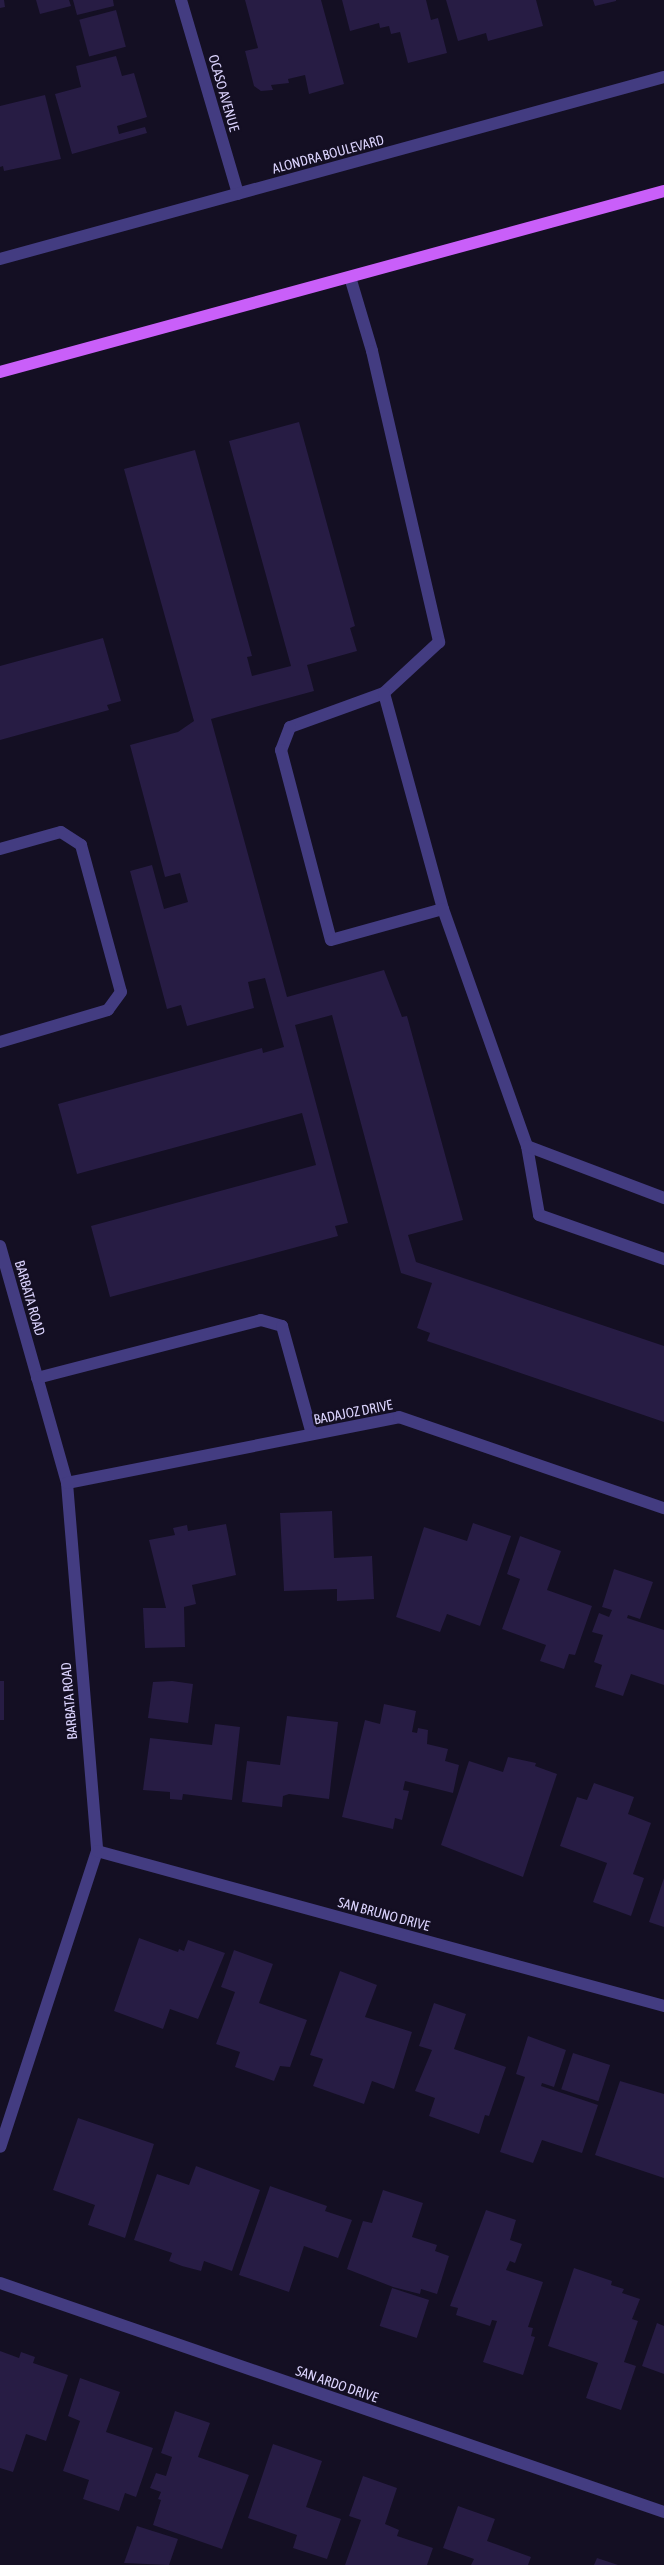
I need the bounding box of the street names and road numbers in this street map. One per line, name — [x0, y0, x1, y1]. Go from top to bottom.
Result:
street label: OCASO AVENUE — [205, 53, 243, 133]
street label: ALONDRA BOULEVARD — [270, 131, 386, 177]
street label: BARBATA ROAD — [11, 1258, 49, 1338]
street label: BADAJOZ DRIVE — [312, 1396, 394, 1428]
street label: BARBATA ROAD — [57, 1662, 81, 1740]
street label: SAN BRUNO DRIVE — [336, 1894, 432, 1934]
street label: SAN ARDO DRIVE — [294, 2362, 380, 2406]

